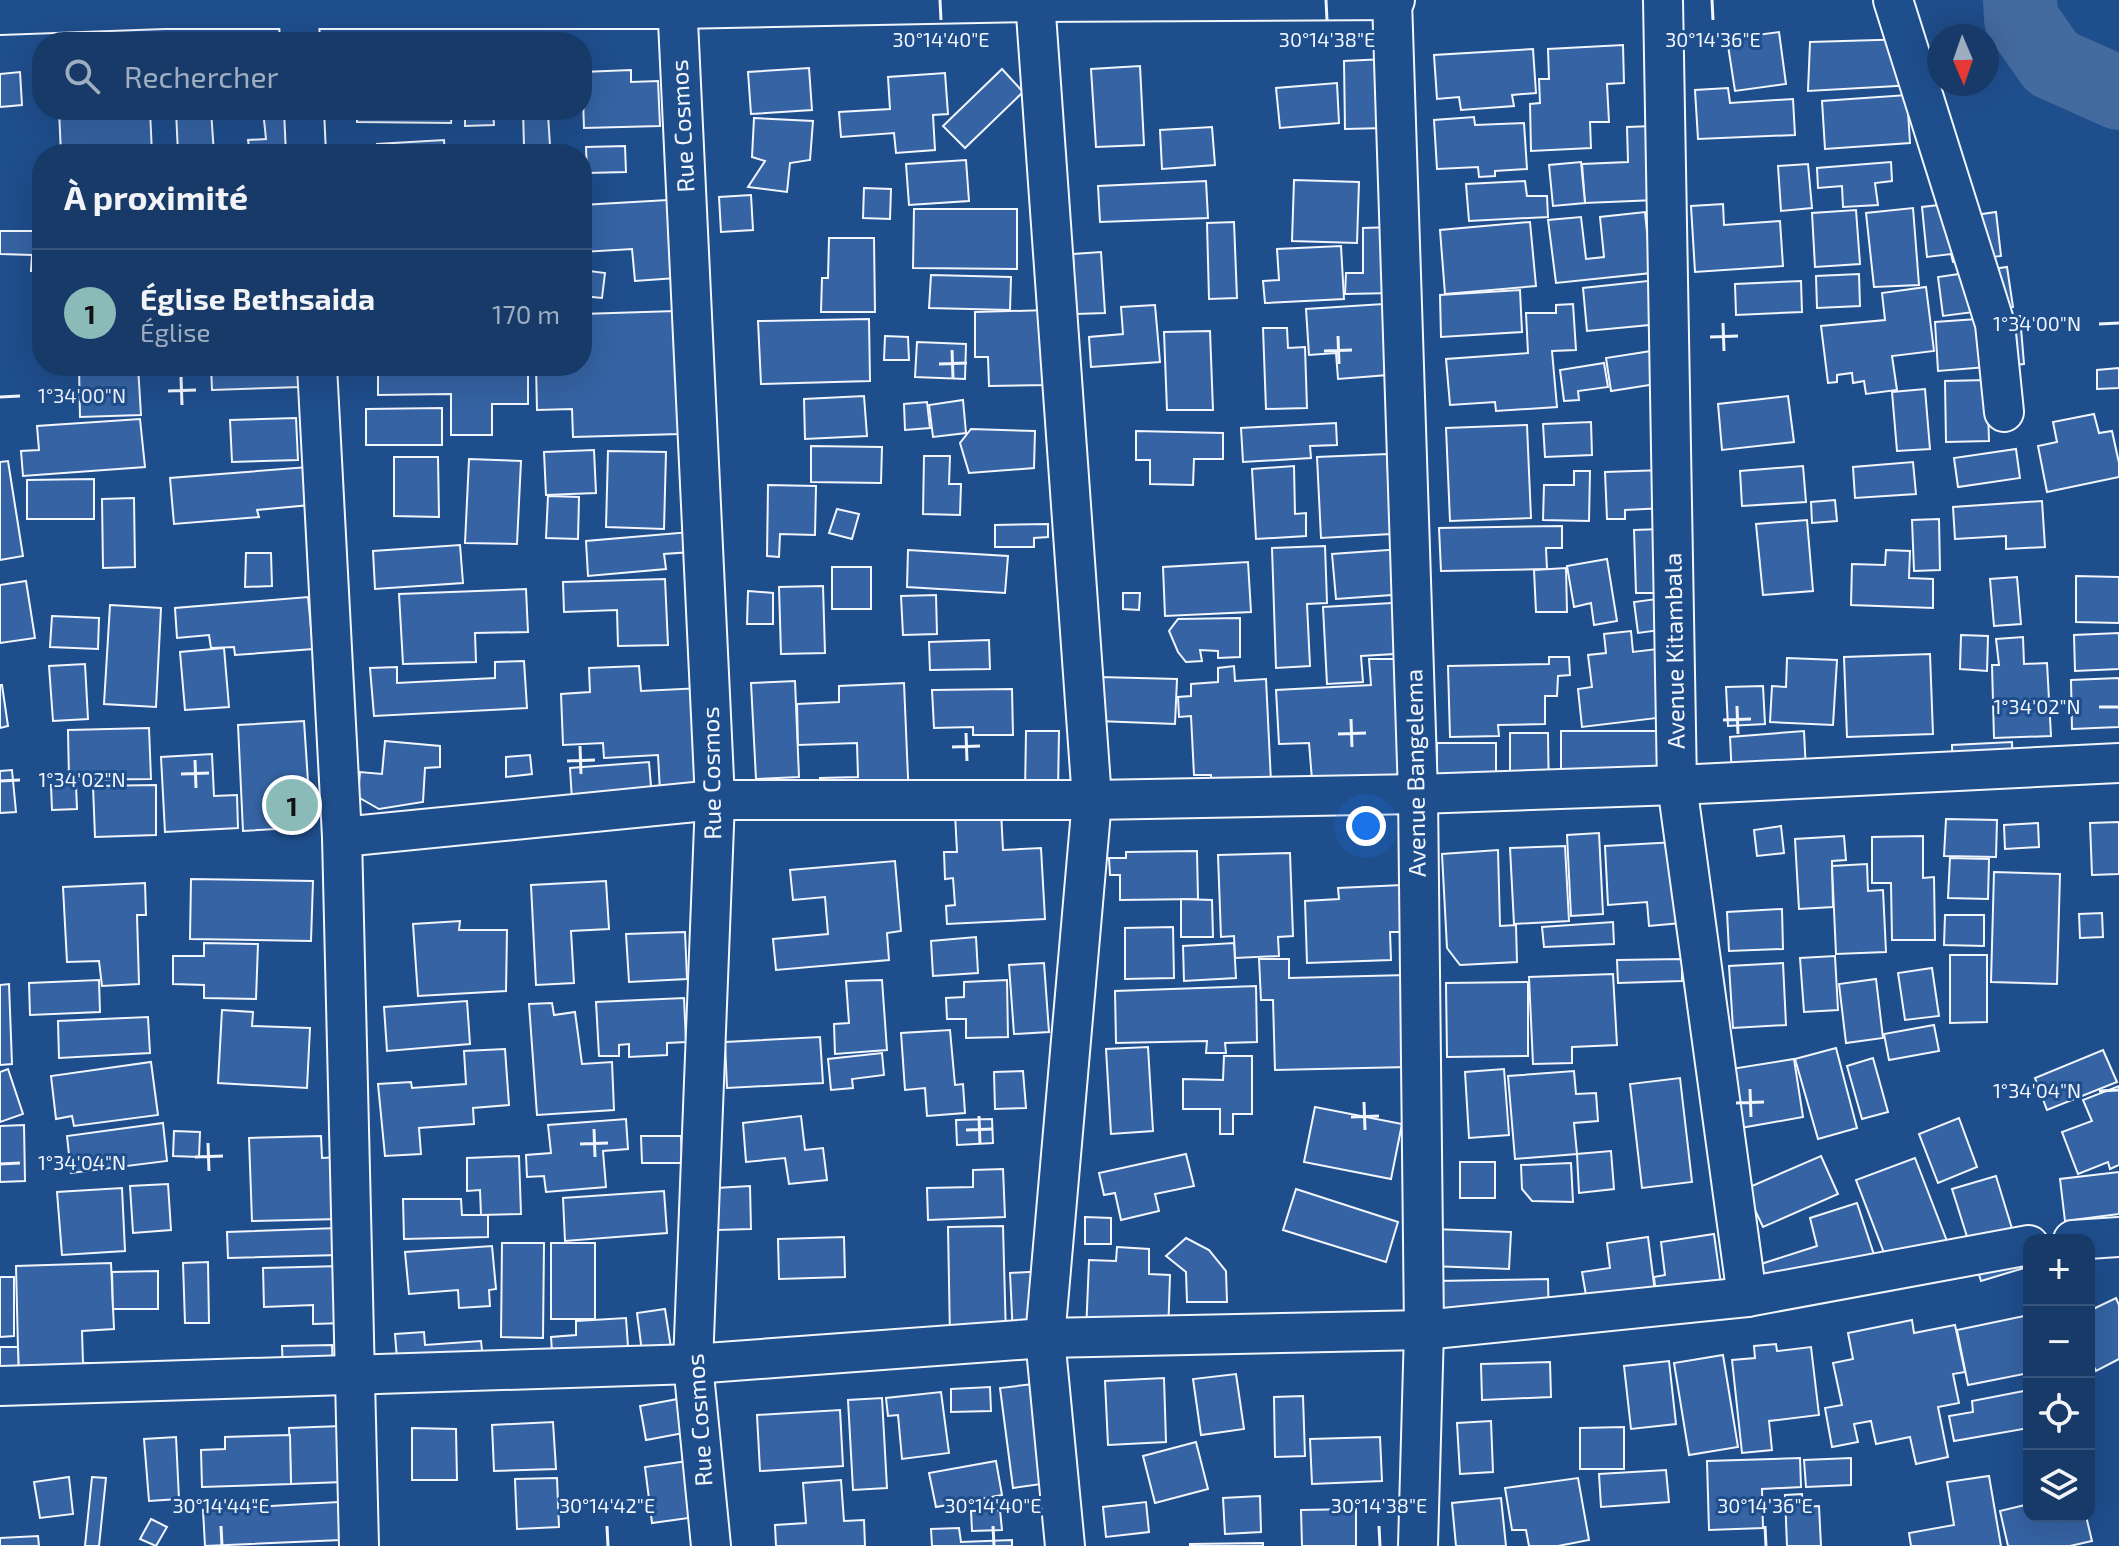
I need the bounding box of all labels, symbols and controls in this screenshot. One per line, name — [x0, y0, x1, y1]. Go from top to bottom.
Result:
north arrow — [1927, 24, 1999, 96]
text: 30°14'40"E — [892, 27, 990, 51]
text: 30°14'38"E — [1279, 27, 1375, 51]
text: 30°14'36"E — [1665, 27, 1761, 51]
search box — [32, 32, 592, 120]
icon: search — [60, 54, 104, 98]
text: Rechercher — [124, 58, 279, 94]
street label: Rue Cosmos — [664, 59, 699, 193]
text: À proximité — [64, 176, 248, 217]
text: Église Bethsaida — [140, 280, 375, 316]
text: 1 — [84, 298, 96, 329]
text: 170 m — [492, 298, 560, 329]
text: 1°34'00"N — [1993, 311, 2081, 335]
text: Église — [140, 316, 210, 347]
text: 1°34'00"N — [38, 383, 126, 407]
street label: Avenue Kitambala — [1657, 553, 1690, 749]
street label: Avenue Bangelema — [1398, 669, 1431, 877]
text: 1°34'02"N — [1993, 694, 2081, 718]
street label: Rue Cosmos — [695, 706, 726, 840]
text: 1°34'02"N — [38, 767, 126, 791]
pin: 1 — [266, 775, 318, 835]
your location — [1346, 806, 1386, 846]
text: 1°34'04"N — [1993, 1078, 2081, 1102]
text: 1°34'04"N — [38, 1150, 126, 1174]
map controls — [2023, 1234, 2095, 1522]
button: + — [2023, 1234, 2095, 1306]
button: − — [2023, 1306, 2095, 1378]
street label: Rue Cosmos — [679, 1353, 718, 1488]
button: locate — [2023, 1378, 2095, 1450]
button: layers — [2023, 1450, 2095, 1522]
text: 30°14'44"E — [172, 1493, 270, 1517]
text: 30°14'42"E — [559, 1493, 655, 1517]
text: 30°14'40"E — [944, 1493, 1042, 1517]
text: 30°14'38"E — [1331, 1493, 1427, 1517]
text: 30°14'36"E — [1717, 1493, 1813, 1517]

